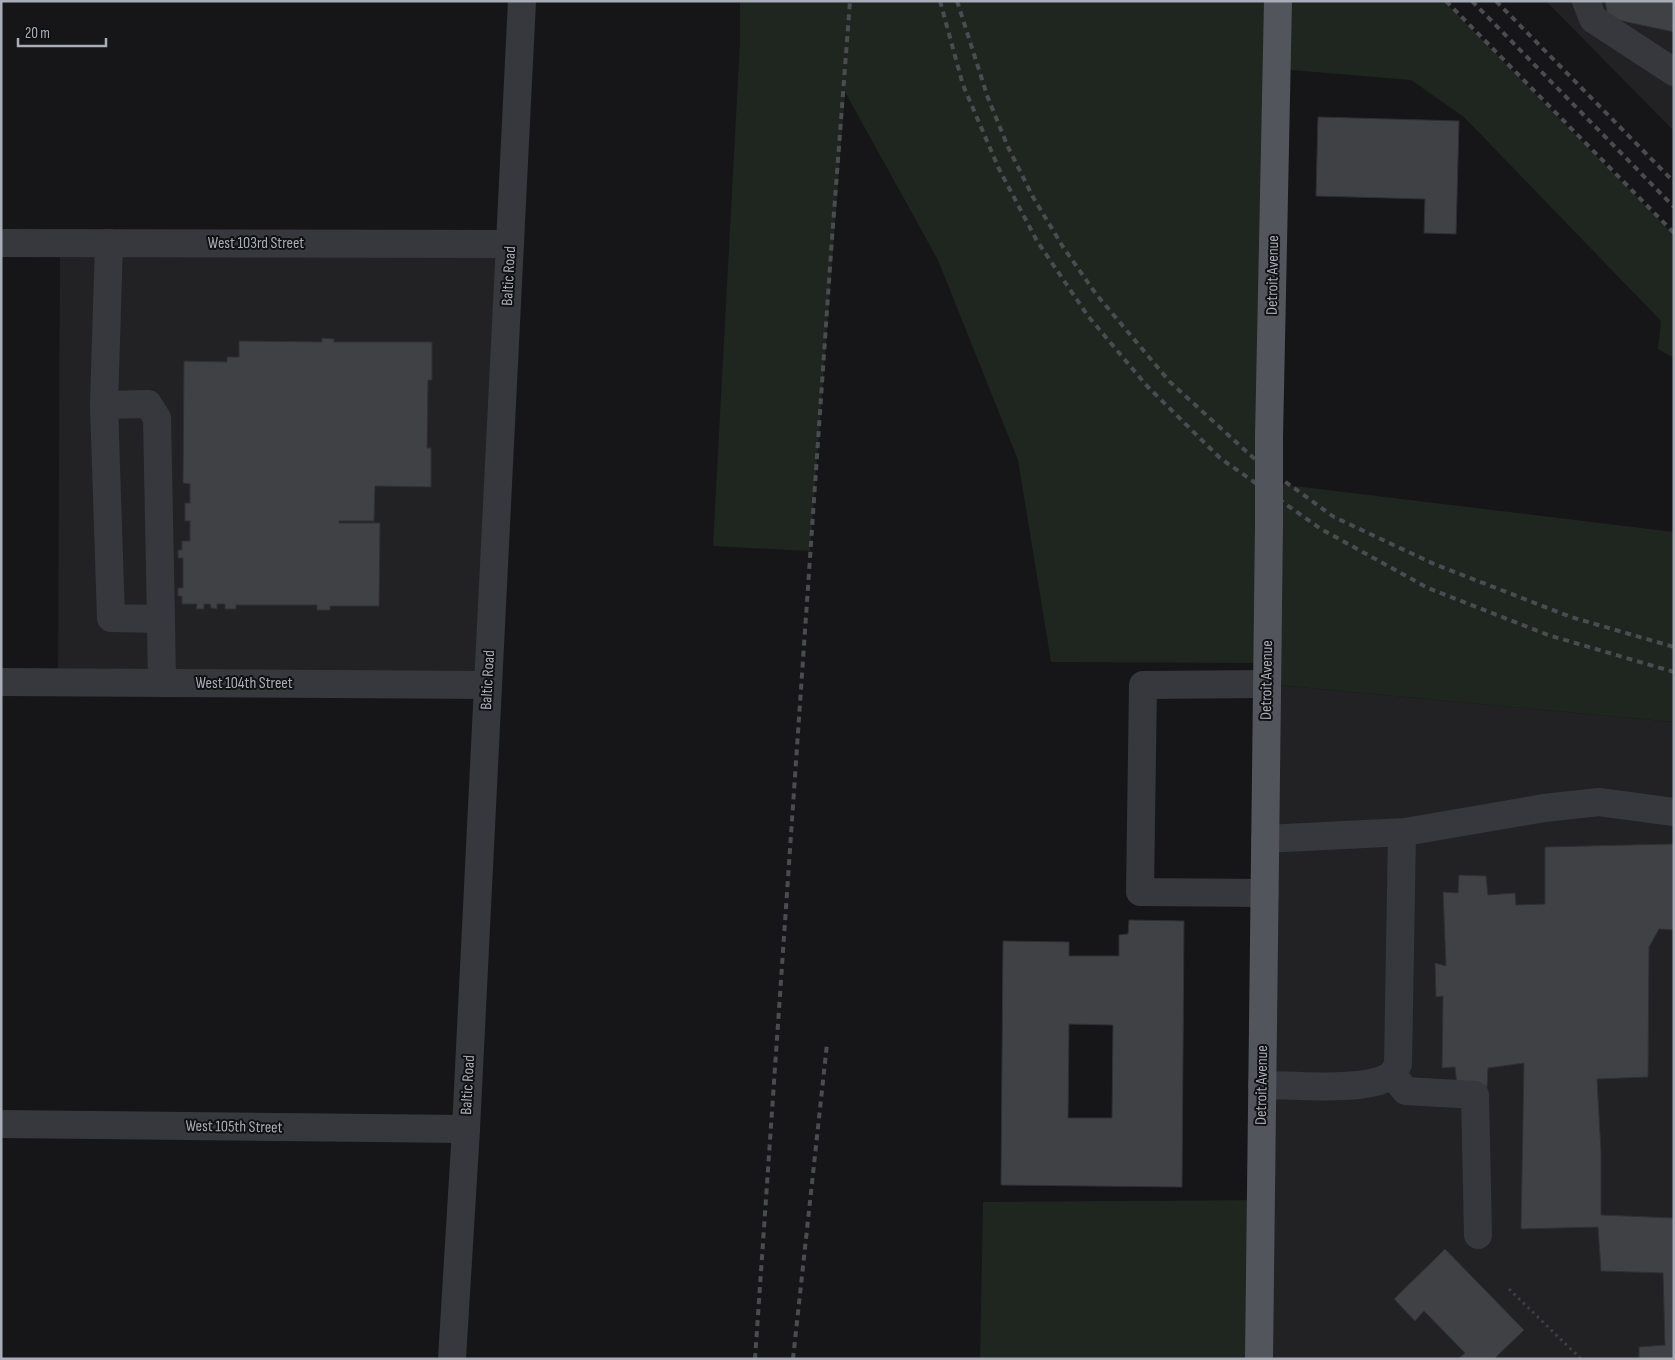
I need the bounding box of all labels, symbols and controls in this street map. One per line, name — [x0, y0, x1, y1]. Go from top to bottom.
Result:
scale bar — [18, 15, 105, 47]
text: 20 m — [25, 24, 50, 43]
street label: West 103rd Street — [208, 234, 304, 253]
street label: Detroit Avenue — [1263, 235, 1283, 315]
street label: Baltic Road — [498, 246, 520, 306]
street label: Detroit Avenue — [1257, 640, 1277, 720]
street label: Baltic Road — [477, 650, 499, 710]
street label: West 104th Street — [195, 674, 293, 693]
street label: Detroit Avenue — [1252, 1045, 1272, 1125]
street label: Baltic Road — [457, 1055, 479, 1115]
street label: West 105th Street — [185, 1117, 283, 1137]

